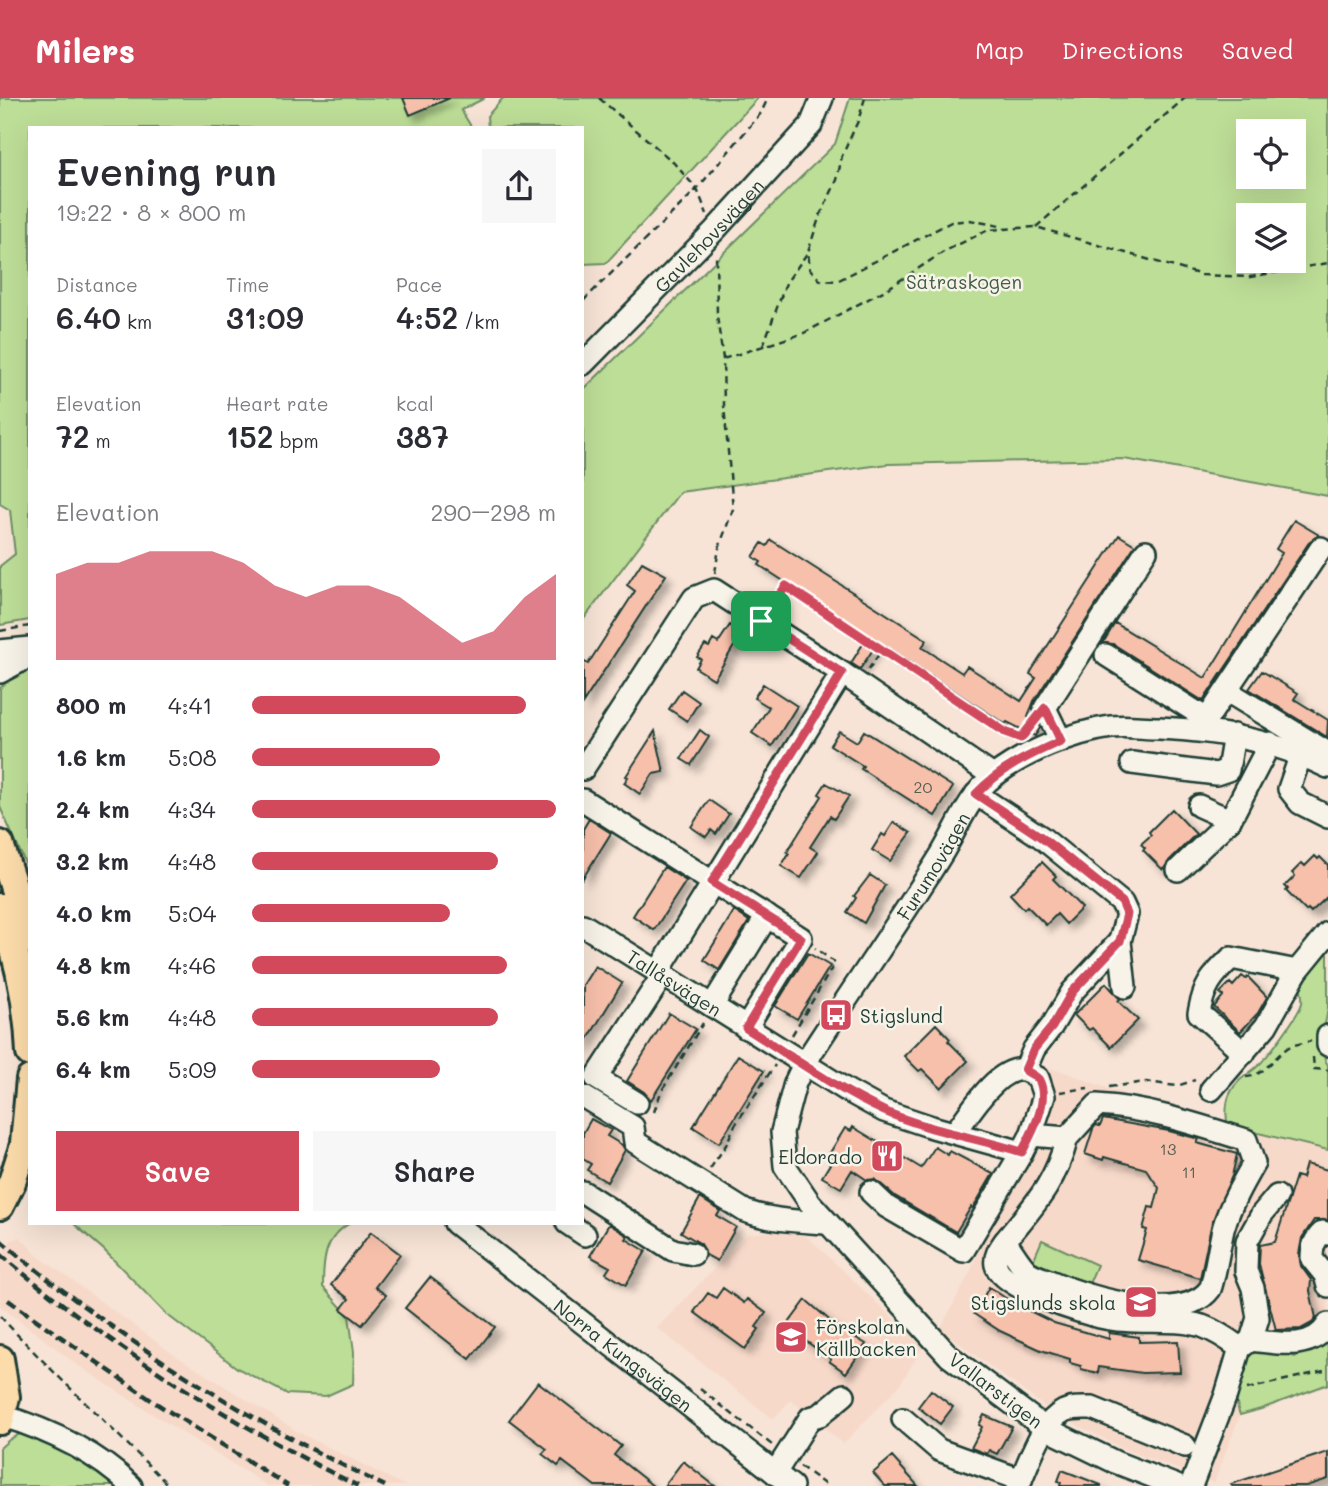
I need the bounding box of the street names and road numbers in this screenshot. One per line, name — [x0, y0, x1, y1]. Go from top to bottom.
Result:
street label: Gavlehovsvägen — [648, 173, 769, 297]
street label: Furumovägen — [890, 807, 975, 924]
street label: Tallåsvägen — [622, 943, 727, 1021]
street label: Norra Kungsvägen — [549, 1293, 698, 1417]
street label: Vallarstigen — [944, 1346, 1048, 1434]

